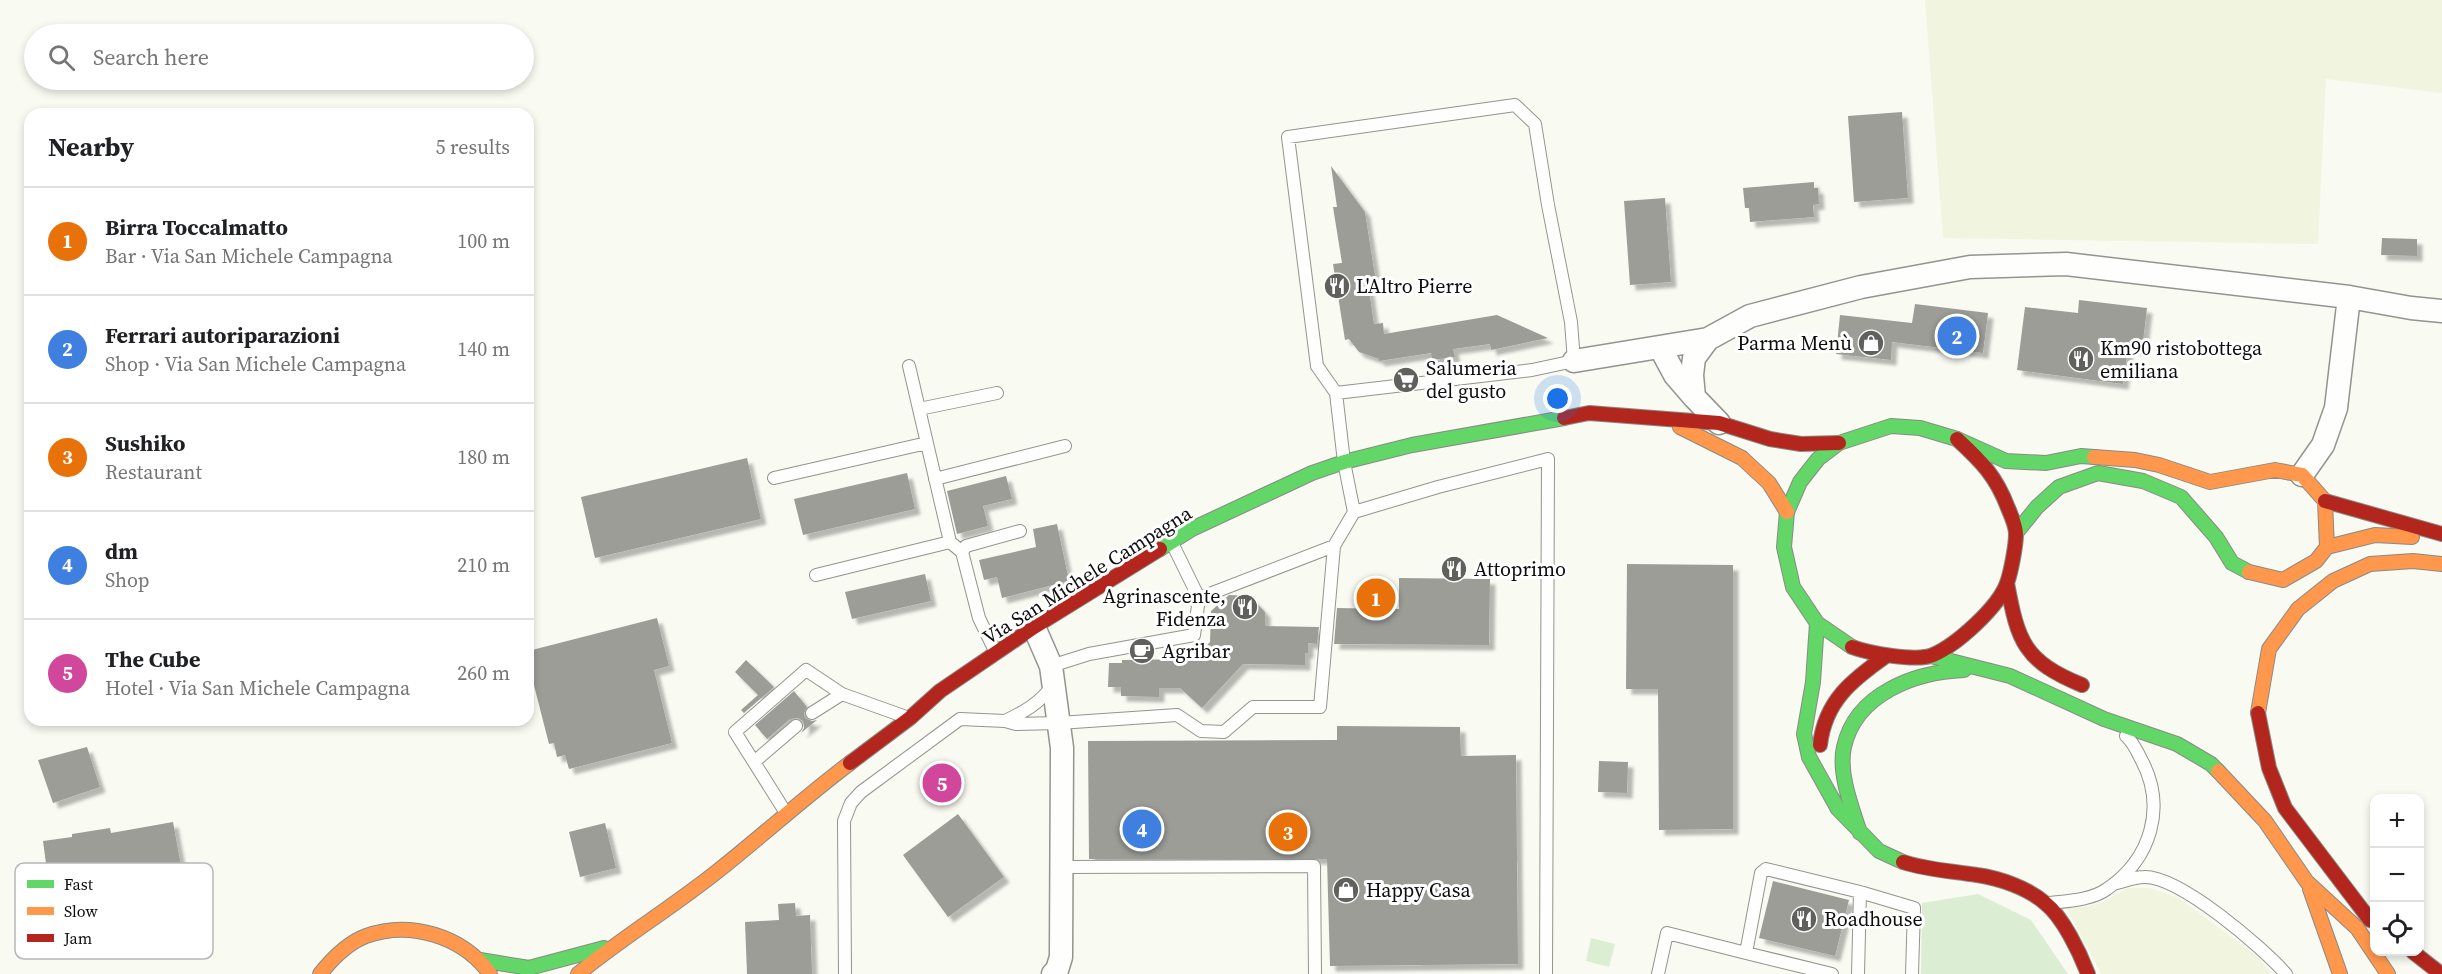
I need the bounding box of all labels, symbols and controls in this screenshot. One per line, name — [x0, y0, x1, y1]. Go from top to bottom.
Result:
search box — [24, 24, 534, 90]
icon: search — [45, 41, 78, 74]
text: Search here — [93, 42, 209, 72]
text: Nearby — [48, 129, 134, 165]
text: 5 results — [435, 133, 510, 161]
text: Birra Toccalmatto — [105, 212, 288, 242]
text: 1 — [62, 227, 73, 255]
text: 100 m — [457, 227, 510, 255]
text: Bar · Via San Michele Campagna — [105, 242, 393, 270]
restaurant icon: L'Altro Pierre — [1322, 271, 1352, 301]
place label: L'Altro Pierre — [1356, 272, 1472, 300]
pin: 2 — [1938, 314, 1976, 358]
text: Ferrari autoriparazioni — [105, 320, 340, 350]
shop icon: Parma Menù — [1856, 328, 1886, 358]
place label: Parma Menù — [1737, 329, 1852, 357]
place label: Km90 ristobottega emiliana — [2100, 334, 2263, 385]
text: 2 — [62, 335, 73, 363]
text: 140 m — [457, 335, 510, 363]
restaurant icon: Km90 ristobottega emiliana — [2066, 344, 2096, 374]
text: Shop · Via San Michele Campagna — [105, 350, 406, 378]
place label: Salumeria del gusto — [1426, 354, 1517, 405]
supermarket icon: Salumeria del gusto — [1391, 365, 1421, 395]
your location — [1543, 384, 1572, 413]
text: Sushiko — [105, 428, 185, 458]
text: 3 — [62, 443, 73, 471]
text: 180 m — [457, 443, 510, 471]
text: Restaurant — [105, 458, 202, 486]
street label: Via San Michele Campagna — [977, 499, 1198, 651]
text: dm — [105, 536, 138, 566]
text: 4 — [62, 551, 73, 579]
text: 210 m — [457, 551, 510, 579]
restaurant icon: Attoprimo — [1439, 554, 1469, 584]
place label: Attoprimo — [1474, 555, 1566, 583]
text: Shop — [105, 566, 150, 594]
pin: 1 — [1356, 576, 1396, 620]
place label: Agrinascente, Fidenza — [1103, 582, 1227, 633]
restaurant icon: Agrinascente, Fidenza — [1230, 592, 1260, 622]
cafe icon: Agribar — [1127, 636, 1157, 666]
place label: Agribar — [1162, 637, 1231, 665]
text: The Cube — [105, 644, 200, 674]
text: 5 — [62, 659, 73, 687]
text: 260 m — [457, 659, 510, 687]
text: Hotel · Via San Michele Campagna — [105, 674, 410, 702]
pin: 5 — [922, 760, 962, 806]
map controls — [2370, 794, 2424, 956]
button: + — [2370, 794, 2424, 848]
pin: 4 — [1122, 806, 1162, 852]
pin: 3 — [1268, 810, 1308, 854]
button: − — [2370, 848, 2424, 902]
legend — [15, 863, 213, 959]
text: Fast — [64, 873, 94, 895]
shop icon: Happy Casa — [1331, 875, 1361, 905]
place label: Happy Casa — [1366, 876, 1471, 904]
text: Slow — [64, 900, 99, 922]
button: locate — [2370, 902, 2424, 956]
restaurant icon: Roadhouse — [1789, 904, 1819, 934]
place label: Roadhouse — [1824, 905, 1923, 933]
text: Jam — [63, 927, 92, 949]

